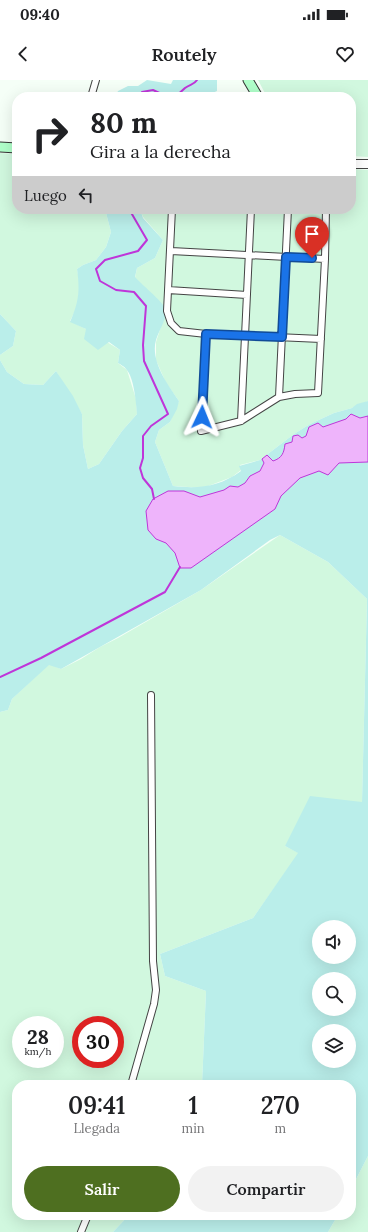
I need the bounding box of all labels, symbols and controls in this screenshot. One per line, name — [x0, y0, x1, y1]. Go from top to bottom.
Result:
text: 09:40 — [20, 5, 60, 24]
icon: back — [12, 43, 34, 65]
text: Routely — [151, 43, 217, 66]
icon: heart — [334, 43, 356, 65]
text: 80 m — [90, 105, 157, 141]
icon: right — [24, 108, 76, 160]
text: Gira a la derecha — [90, 140, 231, 163]
icon: left — [75, 184, 97, 206]
text: Luego — [24, 186, 67, 205]
pin — [295, 217, 329, 258]
icon: arrive — [301, 223, 323, 245]
position arrow — [181, 396, 223, 438]
map controls — [312, 920, 356, 1068]
button: sound — [312, 920, 356, 964]
button: search — [312, 972, 356, 1016]
speed limit sign: 30 — [72, 1016, 124, 1068]
text: 28 — [27, 1024, 49, 1049]
button: layers — [312, 1024, 356, 1068]
text: km/h — [24, 1045, 52, 1058]
text: 09:41 — [68, 1090, 126, 1121]
text: 1 — [188, 1090, 198, 1121]
text: 270 — [261, 1090, 300, 1121]
text: Llegada — [74, 1120, 120, 1137]
text: min — [182, 1120, 205, 1137]
text: m — [275, 1120, 286, 1137]
button: Salir — [24, 1166, 180, 1212]
button: Compartir — [188, 1166, 344, 1212]

